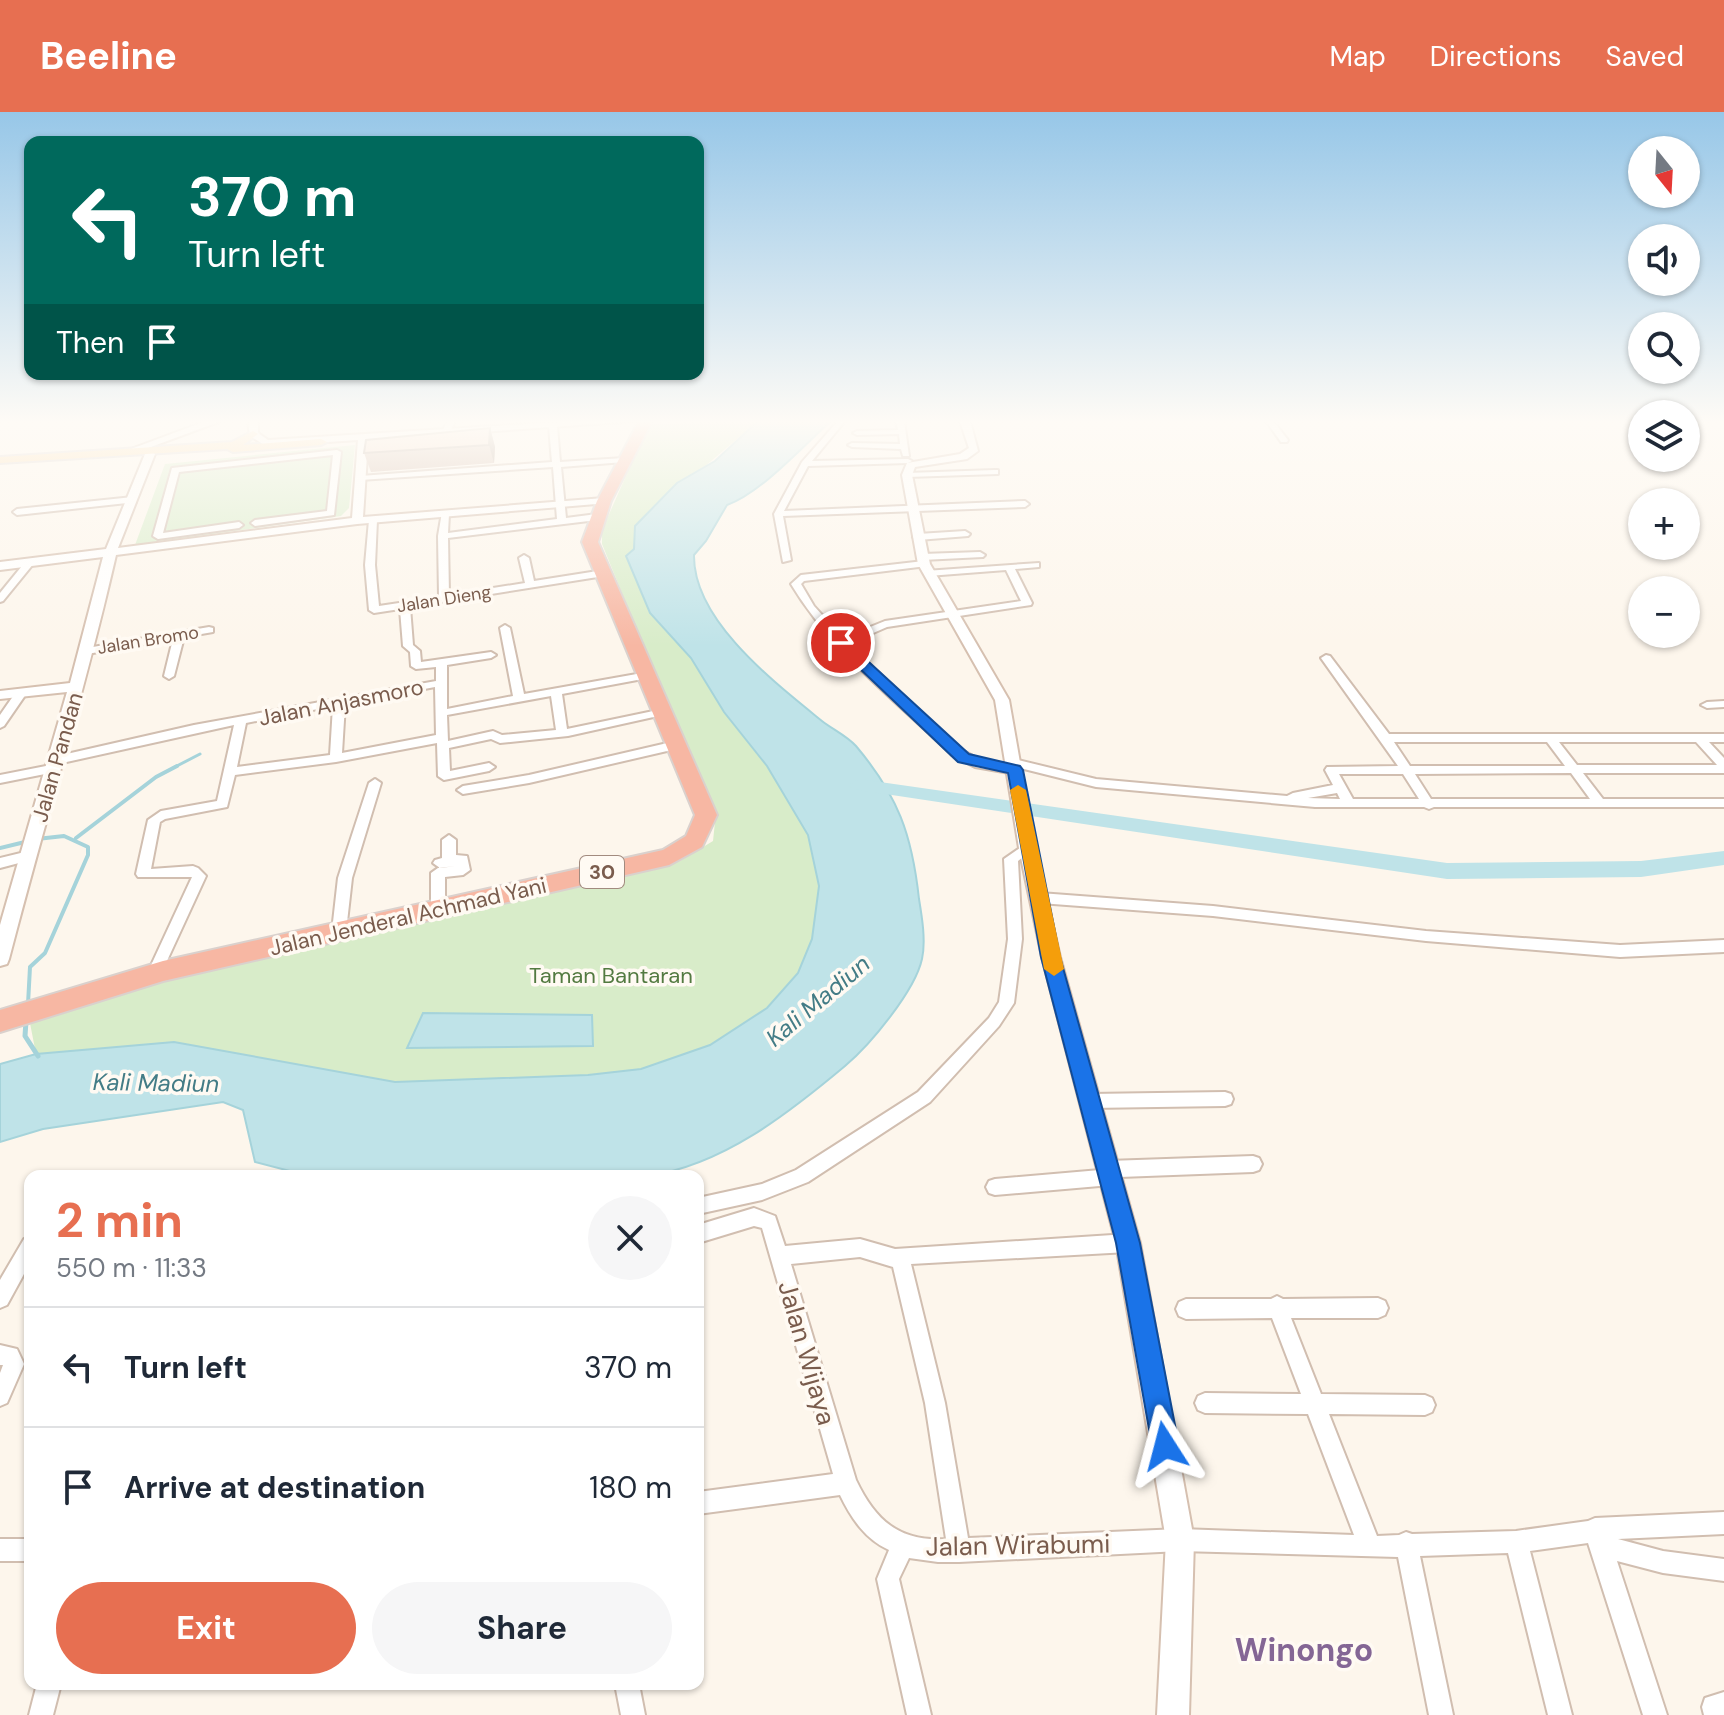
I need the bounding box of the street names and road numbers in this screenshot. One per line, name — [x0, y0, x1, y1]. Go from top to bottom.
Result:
street label: Jalan Dieng — [395, 580, 493, 618]
street label: Jalan Bromo — [96, 620, 200, 660]
street label: Jalan Anjasmoro — [256, 672, 426, 733]
street label: Jalan Pandan — [25, 689, 90, 825]
road number: 30 — [580, 856, 624, 888]
street label: Jalan Jenderal Achmad Yani — [267, 871, 549, 962]
street label: Jalan Wijaya — [770, 1277, 844, 1429]
street label: Jalan Wirabumi — [925, 1526, 1111, 1564]

